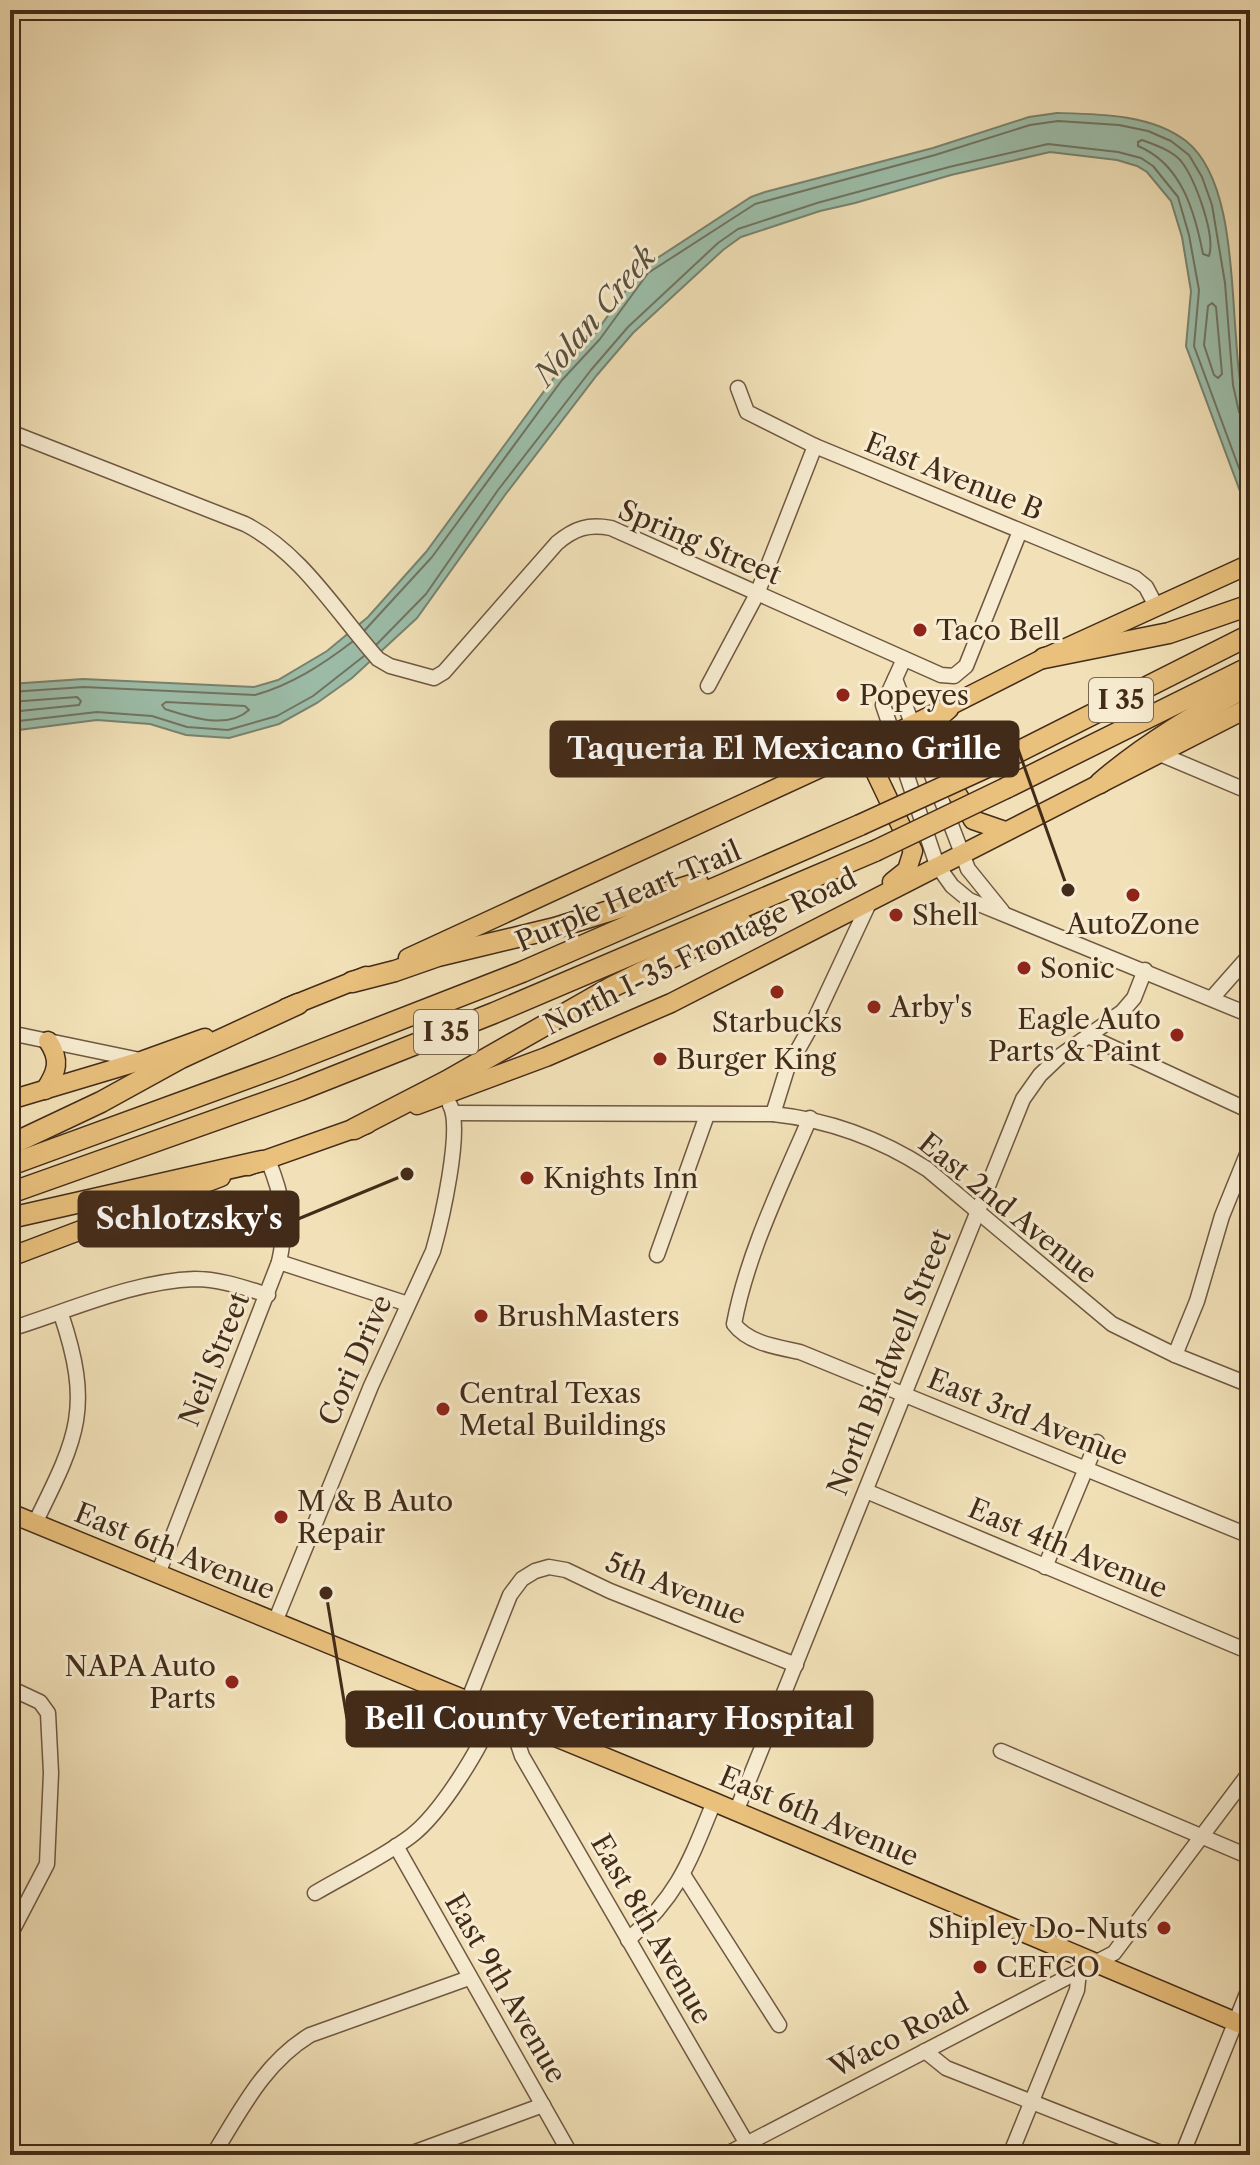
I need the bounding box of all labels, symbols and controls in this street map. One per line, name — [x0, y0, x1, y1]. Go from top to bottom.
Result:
water label: Nolan Creek — [524, 238, 664, 395]
street label: East Avenue B — [860, 425, 1048, 527]
street label: Spring Street — [614, 492, 787, 592]
place label: Taco Bell — [936, 613, 1060, 647]
marker: Taco Bell — [911, 621, 929, 639]
place label: Popeyes — [859, 678, 969, 712]
road number: I 35 — [1089, 678, 1153, 722]
marker: Popeyes — [834, 686, 852, 704]
callout: Taqueria El Mexicano Grille — [551, 722, 1018, 776]
text: Taqueria El Mexicano Grille — [567, 730, 1001, 767]
street label: Purple Heart Trail — [510, 833, 746, 959]
street label: North I-35 Frontage Road — [538, 860, 862, 1042]
marker: AutoZone — [1124, 886, 1142, 904]
place label: Shell — [912, 898, 979, 932]
marker: Shell — [887, 906, 905, 924]
place label: AutoZone — [1065, 907, 1200, 941]
place label: Sonic — [1040, 951, 1115, 985]
marker: Sonic — [1015, 959, 1033, 977]
marker: Starbucks — [768, 983, 786, 1001]
place label: Arby's — [889, 990, 972, 1024]
marker: Arby's — [865, 998, 883, 1016]
place label: Eagle Auto Parts & Paint — [988, 1002, 1161, 1068]
place label: Starbucks — [712, 1005, 842, 1039]
road number: I 35 — [414, 1010, 478, 1054]
marker: Eagle Auto Parts & Paint — [1168, 1026, 1186, 1044]
place label: Burger King — [676, 1042, 836, 1076]
marker: Burger King — [651, 1050, 669, 1068]
street label: East 2nd Avenue — [912, 1126, 1104, 1290]
place label: Knights Inn — [543, 1161, 698, 1195]
marker: Knights Inn — [518, 1169, 536, 1187]
callout: Schlotzsky's — [79, 1192, 298, 1246]
text: Schlotzsky's — [95, 1200, 283, 1237]
street label: North Birdwell Street — [820, 1224, 958, 1500]
street label: Neil Street — [172, 1287, 256, 1431]
street label: Cori Drive — [311, 1289, 399, 1431]
place label: BrushMasters — [497, 1299, 680, 1333]
marker: BrushMasters — [472, 1307, 490, 1325]
street label: East 3rd Avenue — [923, 1361, 1133, 1473]
place label: Central Texas Metal Buildings — [459, 1376, 666, 1442]
marker: Central Texas Metal Buildings — [434, 1400, 452, 1418]
place label: M & B Auto Repair — [297, 1484, 453, 1550]
street label: East 4th Avenue — [963, 1491, 1173, 1605]
street label: East 6th Avenue — [70, 1495, 280, 1607]
marker: M & B Auto Repair — [272, 1508, 290, 1526]
street label: 5th Avenue — [601, 1544, 751, 1632]
place label: NAPA Auto Parts — [65, 1649, 216, 1715]
marker: NAPA Auto Parts — [223, 1673, 241, 1691]
callout: Bell County Veterinary Hospital — [347, 1692, 872, 1746]
text: Bell County Veterinary Hospital — [364, 1700, 854, 1737]
street label: East 6th Avenue — [714, 1759, 924, 1873]
street label: East 8th Avenue — [584, 1828, 720, 2030]
street label: East 9th Avenue — [438, 1887, 574, 2089]
place label: Shipley Do-Nuts — [928, 1911, 1148, 1945]
marker: Shipley Do-Nuts — [1155, 1919, 1173, 1937]
place label: CEFCO — [996, 1950, 1100, 1984]
marker: CEFCO — [971, 1958, 989, 1976]
street label: Waco Road — [823, 1985, 974, 2085]

